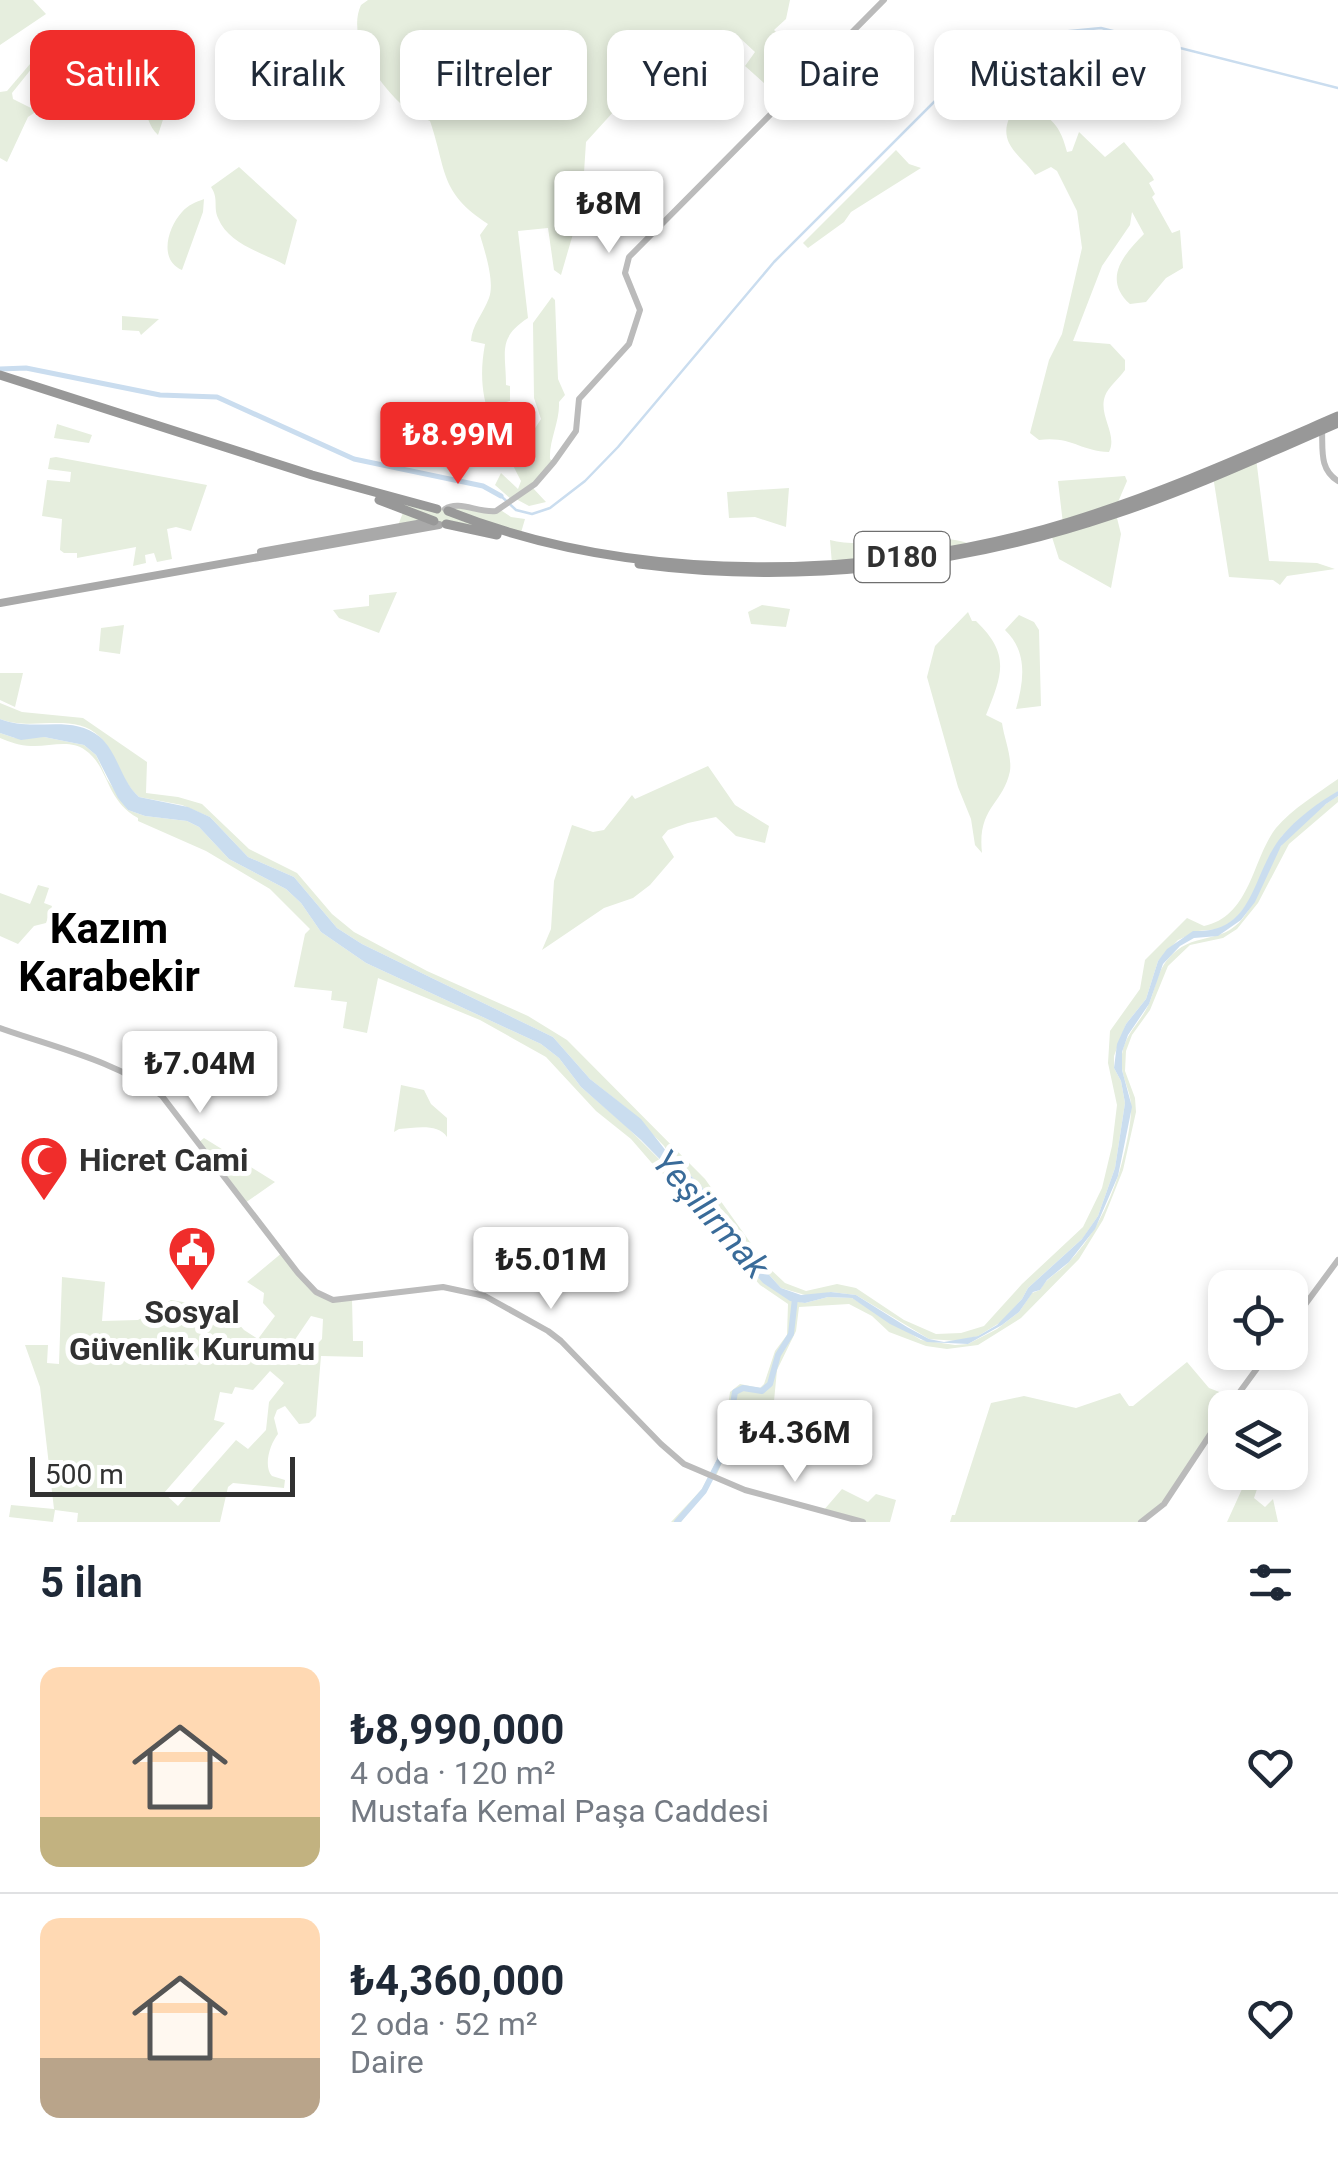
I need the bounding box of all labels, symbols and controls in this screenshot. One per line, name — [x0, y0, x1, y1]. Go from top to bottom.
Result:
chip: Satılık — [30, 30, 195, 120]
chip: Kiralık — [215, 30, 380, 120]
chip: Filtreler — [400, 30, 587, 120]
chip: Yeni — [607, 30, 744, 120]
chip: Daire — [764, 30, 914, 120]
chip: Müstakil ev — [934, 30, 1181, 120]
pin: ₺8M — [561, 171, 657, 256]
text: ₺8M — [576, 184, 642, 222]
pin: ₺8.99M — [377, 402, 539, 487]
text: ₺8.99M — [402, 415, 514, 453]
road number: D180 — [854, 532, 950, 582]
district label: Kazım Karabekir — [18, 904, 200, 1001]
pin: ₺7.04M — [119, 1031, 281, 1116]
text: ₺7.04M — [144, 1044, 256, 1082]
mosque icon: Hicret Cami — [18, 1134, 70, 1202]
place label: Hicret Cami — [79, 1141, 248, 1179]
water label: Yeşilırmak — [644, 1142, 778, 1287]
public building icon: Sosyal Güvenlik Kurumu — [166, 1224, 218, 1292]
pin: ₺5.01M — [470, 1227, 632, 1312]
text: ₺5.01M — [495, 1240, 607, 1278]
map controls — [1208, 1270, 1308, 1490]
button: locate — [1208, 1270, 1308, 1370]
place label: Sosyal Güvenlik Kurumu — [69, 1293, 315, 1368]
button: layers — [1208, 1390, 1308, 1490]
pin: ₺4.36M — [714, 1400, 876, 1485]
text: ₺4.36M — [739, 1413, 851, 1451]
scale bar — [30, 1452, 295, 1496]
text: 500 m — [45, 1458, 124, 1491]
icon: filters — [1243, 1555, 1298, 1610]
text: 5 ilan — [40, 1558, 143, 1607]
text: ₺8,990,000 — [350, 1705, 564, 1754]
icon: home — [120, 1707, 240, 1827]
icon: heart — [1243, 1740, 1298, 1795]
text: 4 oda · 120 m² — [350, 1754, 556, 1792]
text: Mustafa Kemal Paşa Caddesi — [350, 1792, 769, 1830]
text: ₺4,360,000 — [350, 1956, 564, 2005]
icon: home — [120, 1958, 240, 2078]
icon: heart — [1243, 1991, 1298, 2046]
text: 2 oda · 52 m² — [350, 2005, 538, 2043]
text: Daire — [350, 2043, 424, 2081]

